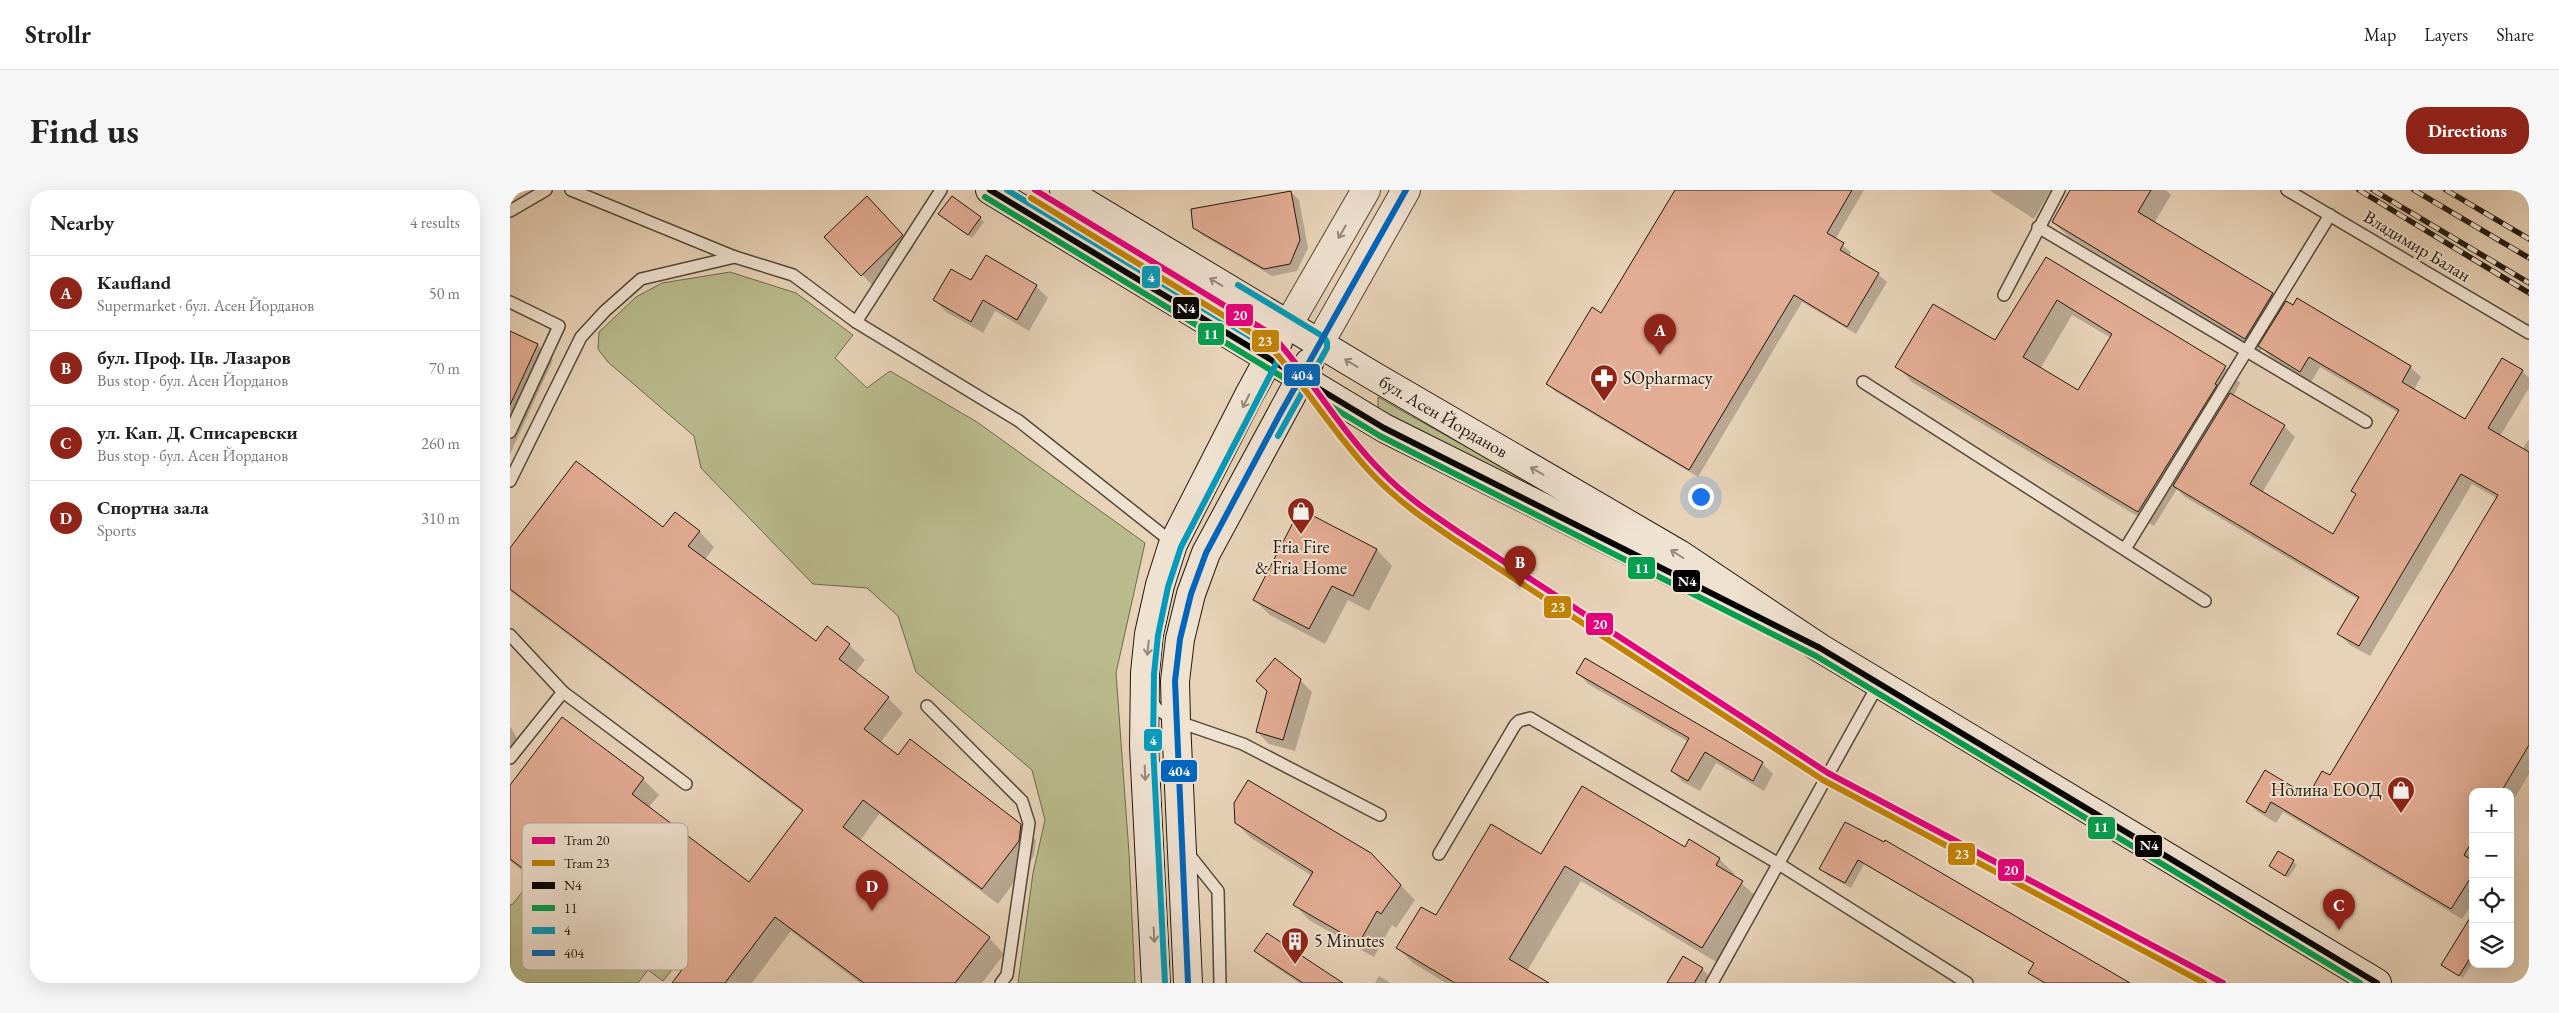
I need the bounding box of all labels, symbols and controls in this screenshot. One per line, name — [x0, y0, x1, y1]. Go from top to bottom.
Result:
text: Strollr — [25, 19, 91, 50]
text: Map — [2364, 23, 2396, 46]
text: Layers — [2424, 23, 2468, 46]
text: Share — [2496, 23, 2534, 46]
button: Directions — [2406, 107, 2529, 154]
text: Find us — [30, 108, 139, 153]
street label: Владимир Балан — [2360, 205, 2475, 287]
text: Nearby — [50, 209, 114, 236]
text: 4 results — [410, 212, 460, 233]
one-way arrow — [1337, 225, 1347, 240]
line badge: 4 — [1141, 265, 1161, 289]
text: 4 — [1147, 268, 1155, 286]
text: Kaufland — [97, 270, 171, 295]
one-way arrow — [1210, 277, 1224, 287]
text: A — [60, 283, 72, 304]
text: 50 m — [429, 283, 460, 304]
text: Supermarket · бул. Асен Йорданов — [97, 295, 314, 316]
line badge: N4 — [1172, 296, 1200, 320]
text: N4 — [1177, 299, 1196, 317]
line badge: 20 — [1225, 303, 1254, 327]
text: 20 — [1233, 306, 1248, 324]
pin: A — [1644, 314, 1676, 355]
line badge: 11 — [1197, 322, 1225, 346]
text: 11 — [1204, 325, 1218, 343]
line badge: 23 — [1251, 329, 1280, 353]
text: 23 — [1258, 332, 1272, 350]
text: бул. Проф. Цв. Лазаров — [97, 345, 291, 370]
text: B — [61, 358, 71, 379]
text: 70 m — [429, 358, 460, 379]
one-way arrow — [1345, 358, 1359, 368]
line badge: 404 — [1283, 363, 1321, 387]
pharmacy icon: SOpharmacy — [1589, 363, 1619, 402]
text: 404 — [1291, 366, 1314, 384]
place label: SOpharmacy — [1623, 366, 1713, 389]
text: Bus stop · бул. Асен Йорданов — [97, 370, 288, 391]
street label: бул. Асен Йорданов — [1375, 370, 1512, 463]
one-way arrow — [1241, 393, 1250, 408]
text: ул. Кап. Д. Списаревски — [97, 420, 298, 445]
text: C — [60, 433, 72, 454]
text: 260 m — [421, 433, 460, 454]
text: Bus stop · бул. Асен Йорданов — [97, 445, 288, 466]
one-way arrow — [1530, 466, 1545, 476]
your location — [1688, 484, 1714, 510]
text: Спортна зала — [97, 495, 209, 520]
shop icon: Fria Fire & Fria Home — [1286, 496, 1316, 535]
text: D — [60, 508, 72, 529]
text: 310 m — [421, 508, 460, 529]
text: Sports — [97, 520, 136, 541]
place label: Fria Fire & Fria Home — [1255, 535, 1347, 579]
pin: B — [1504, 546, 1536, 587]
one-way arrow — [1671, 548, 1685, 558]
line badge: 11 — [1627, 556, 1656, 580]
text: 11 — [1635, 559, 1649, 577]
line badge: N4 — [1672, 569, 1701, 593]
text: N4 — [1678, 572, 1697, 590]
line badge: 23 — [1543, 595, 1572, 619]
text: 23 — [1551, 598, 1565, 616]
line badge: 20 — [1585, 612, 1614, 636]
text: 20 — [1593, 615, 1608, 633]
one-way arrow — [1143, 640, 1153, 656]
line badge: 4 — [1143, 728, 1163, 752]
text: 4 — [1149, 731, 1157, 749]
line badge: 404 — [1160, 759, 1198, 783]
text: 404 — [1168, 762, 1191, 780]
one-way arrow — [1141, 765, 1150, 781]
shop icon: Нолина ЕООД — [2386, 775, 2416, 814]
place label: Нолина ЕООД — [2271, 778, 2382, 801]
map controls — [2469, 788, 2514, 968]
button: + — [2469, 788, 2514, 833]
line badge: 11 — [2087, 816, 2116, 840]
text: 11 — [2094, 818, 2108, 836]
legend — [522, 823, 688, 970]
text: Tram 20 — [564, 831, 610, 849]
button: − — [2469, 833, 2514, 878]
line badge: N4 — [2134, 834, 2163, 858]
text: N4 — [2140, 836, 2159, 854]
line badge: 23 — [1947, 842, 1976, 866]
text: 23 — [1955, 845, 1969, 863]
text: Tram 23 — [564, 854, 610, 872]
line badge: 20 — [1997, 858, 2025, 882]
text: 20 — [2004, 861, 2019, 879]
pin: D — [856, 870, 888, 911]
text: N4 — [564, 876, 582, 894]
button: locate — [2469, 878, 2514, 923]
pin: C — [2323, 889, 2355, 930]
text: 11 — [564, 899, 577, 917]
text: 4 — [564, 921, 571, 939]
button: layers — [2469, 923, 2514, 968]
building icon: 5 Minutes — [1280, 926, 1310, 965]
one-way arrow — [1149, 927, 1158, 943]
place label: 5 Minutes — [1314, 929, 1385, 952]
text: 404 — [564, 944, 584, 962]

